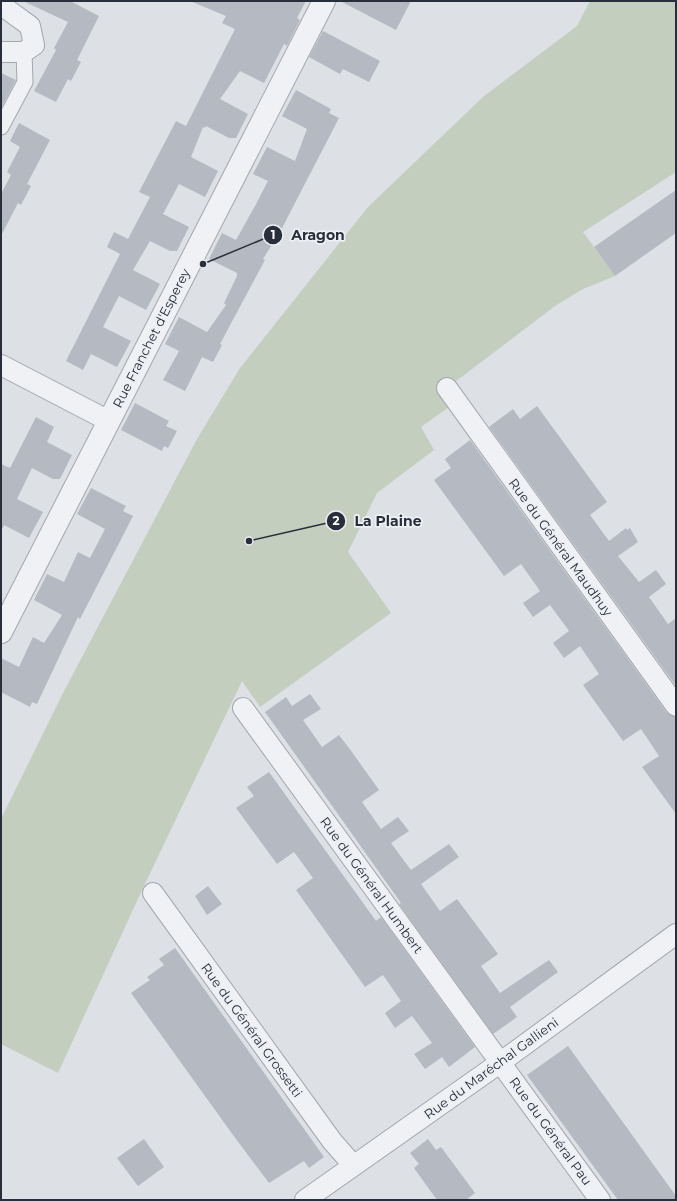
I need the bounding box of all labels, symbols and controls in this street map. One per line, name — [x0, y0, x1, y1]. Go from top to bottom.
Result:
callout: Aragon — [263, 222, 352, 248]
text: Aragon — [290, 226, 345, 244]
text: 1 — [271, 227, 275, 242]
street label: Rue Franchet d'Esperey — [109, 265, 194, 410]
street label: Rue du Général Maudhuy — [506, 475, 617, 620]
callout: La Plaine — [326, 508, 429, 534]
text: La Plaine — [355, 512, 422, 530]
text: 2 — [332, 513, 340, 528]
street label: Rue du Général Humbert — [317, 814, 427, 956]
street label: Rue du Général Grossetti — [198, 960, 306, 1100]
street label: Rue du Maréchal Gallieni — [421, 1014, 561, 1122]
street label: Rue du Général Pau — [506, 1074, 596, 1188]

